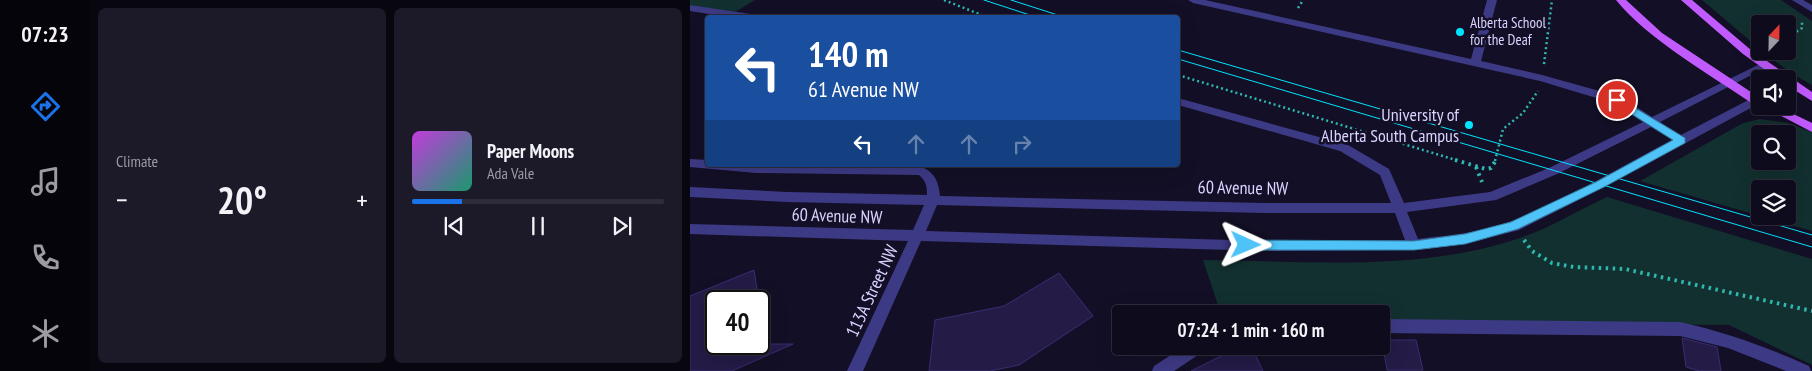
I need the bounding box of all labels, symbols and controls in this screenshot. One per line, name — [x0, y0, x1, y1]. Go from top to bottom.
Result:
place label: Alberta School for the Deaf — [1470, 13, 1546, 49]
north arrow — [1751, 15, 1796, 60]
map controls — [1751, 15, 1796, 225]
text: 07:23 — [21, 20, 69, 48]
marker: Alberta School for the Deaf — [1454, 26, 1466, 38]
text: 140 m — [808, 31, 889, 77]
icon: left — [725, 35, 790, 100]
button: sound — [1751, 70, 1796, 115]
text: 61 Avenue NW — [808, 75, 919, 103]
pin — [1596, 79, 1638, 121]
icon: arrive — [1603, 86, 1631, 114]
icon: directions — [28, 89, 63, 124]
place label: University of Alberta South Campus — [1321, 103, 1460, 147]
marker: University of Alberta South Campus — [1463, 119, 1475, 131]
button: search — [1751, 125, 1796, 170]
icon: left — [849, 130, 877, 158]
icon: ahead — [902, 130, 930, 158]
icon: ahead — [955, 130, 983, 158]
icon: right — [1008, 130, 1036, 158]
text: Paper Moons — [487, 139, 574, 163]
text: Climate — [116, 151, 158, 171]
text: Ada Vale — [487, 163, 534, 183]
icon: music — [28, 164, 63, 199]
text: 20° — [217, 175, 267, 224]
street label: 60 Avenue NW — [1197, 175, 1289, 200]
button: layers — [1751, 180, 1796, 225]
text: − — [116, 181, 128, 218]
text: + — [356, 181, 368, 218]
street label: 60 Avenue NW — [791, 202, 883, 229]
icon: previous — [440, 212, 468, 240]
icon: pause — [524, 212, 552, 240]
icon: next — [608, 212, 636, 240]
position arrow — [1219, 218, 1271, 270]
icon: phone — [28, 240, 63, 275]
street label: 113A Street NW — [840, 241, 903, 340]
speed limit sign: 40 — [705, 290, 770, 355]
icon: climate — [28, 316, 63, 351]
text: 07:24 · 1 min · 160 m — [1178, 318, 1324, 342]

